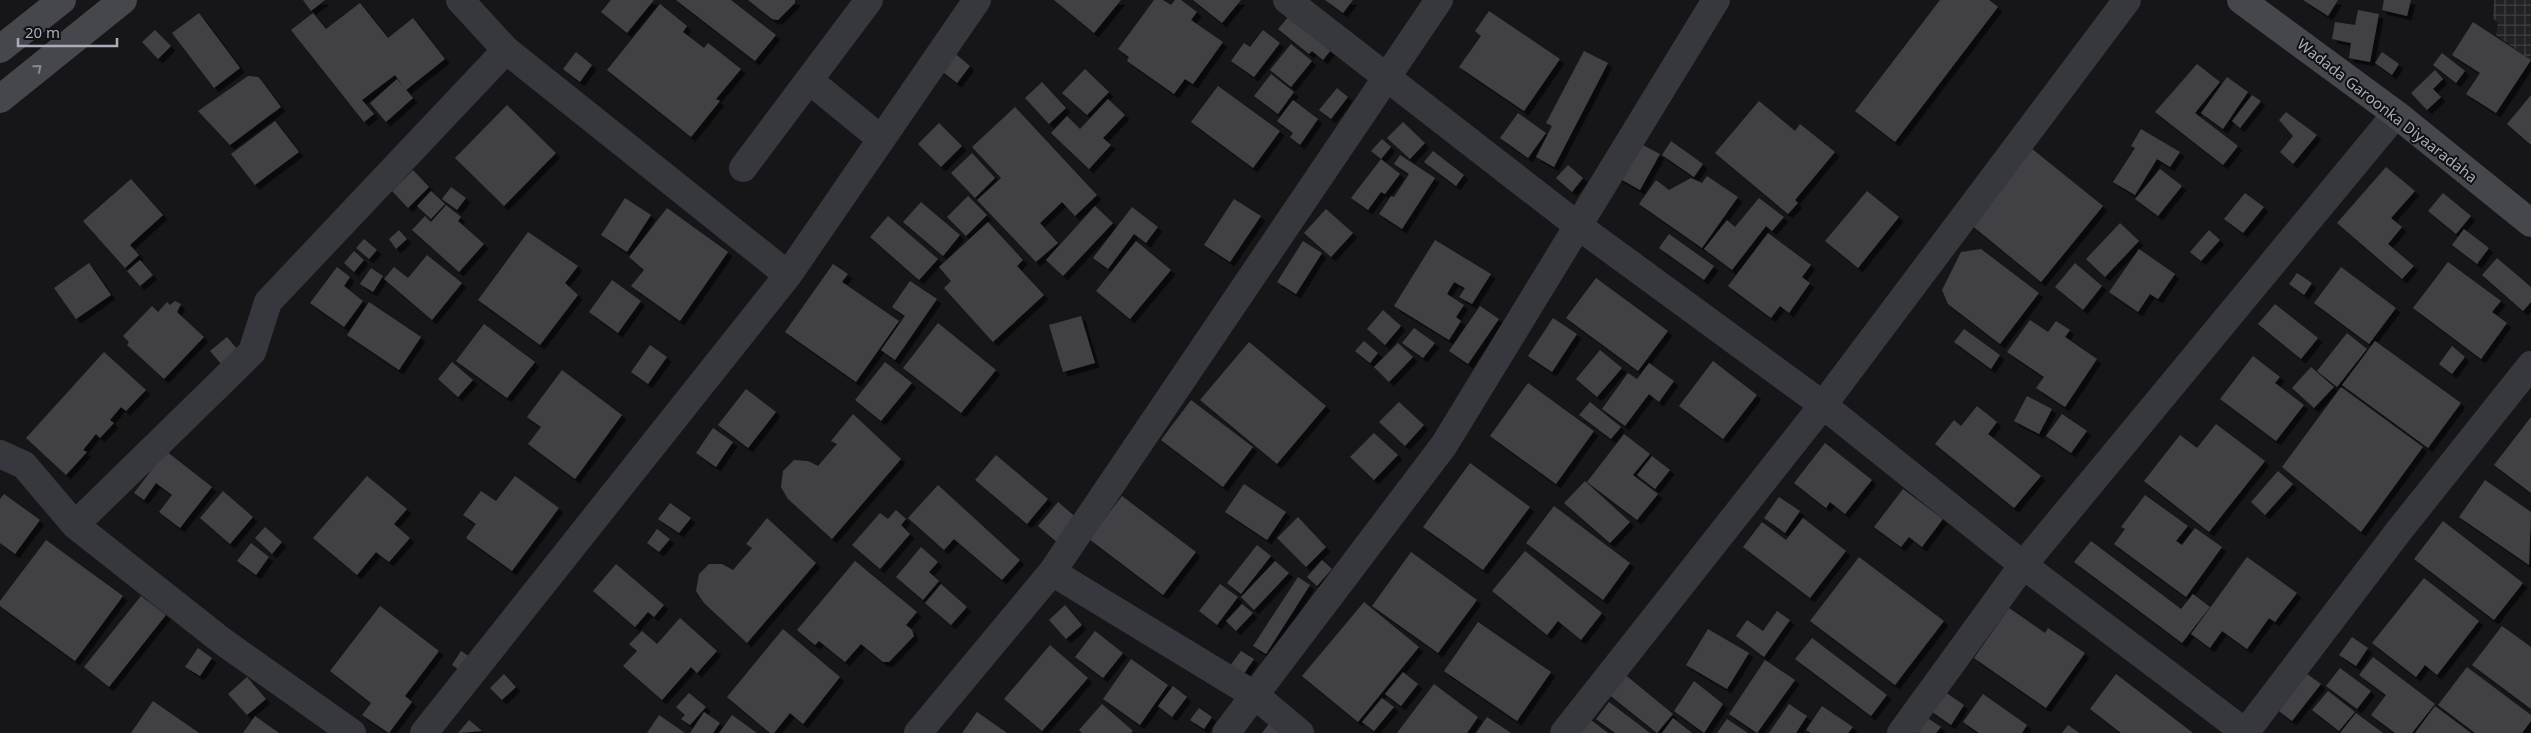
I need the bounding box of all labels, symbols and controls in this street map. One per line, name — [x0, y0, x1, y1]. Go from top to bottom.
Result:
scale bar — [18, 15, 116, 47]
text: 20 m — [25, 22, 60, 42]
street label: Wadada Garoonka Diyaaradaha — [2294, 34, 2482, 187]
one-way arrow — [32, 66, 41, 74]

